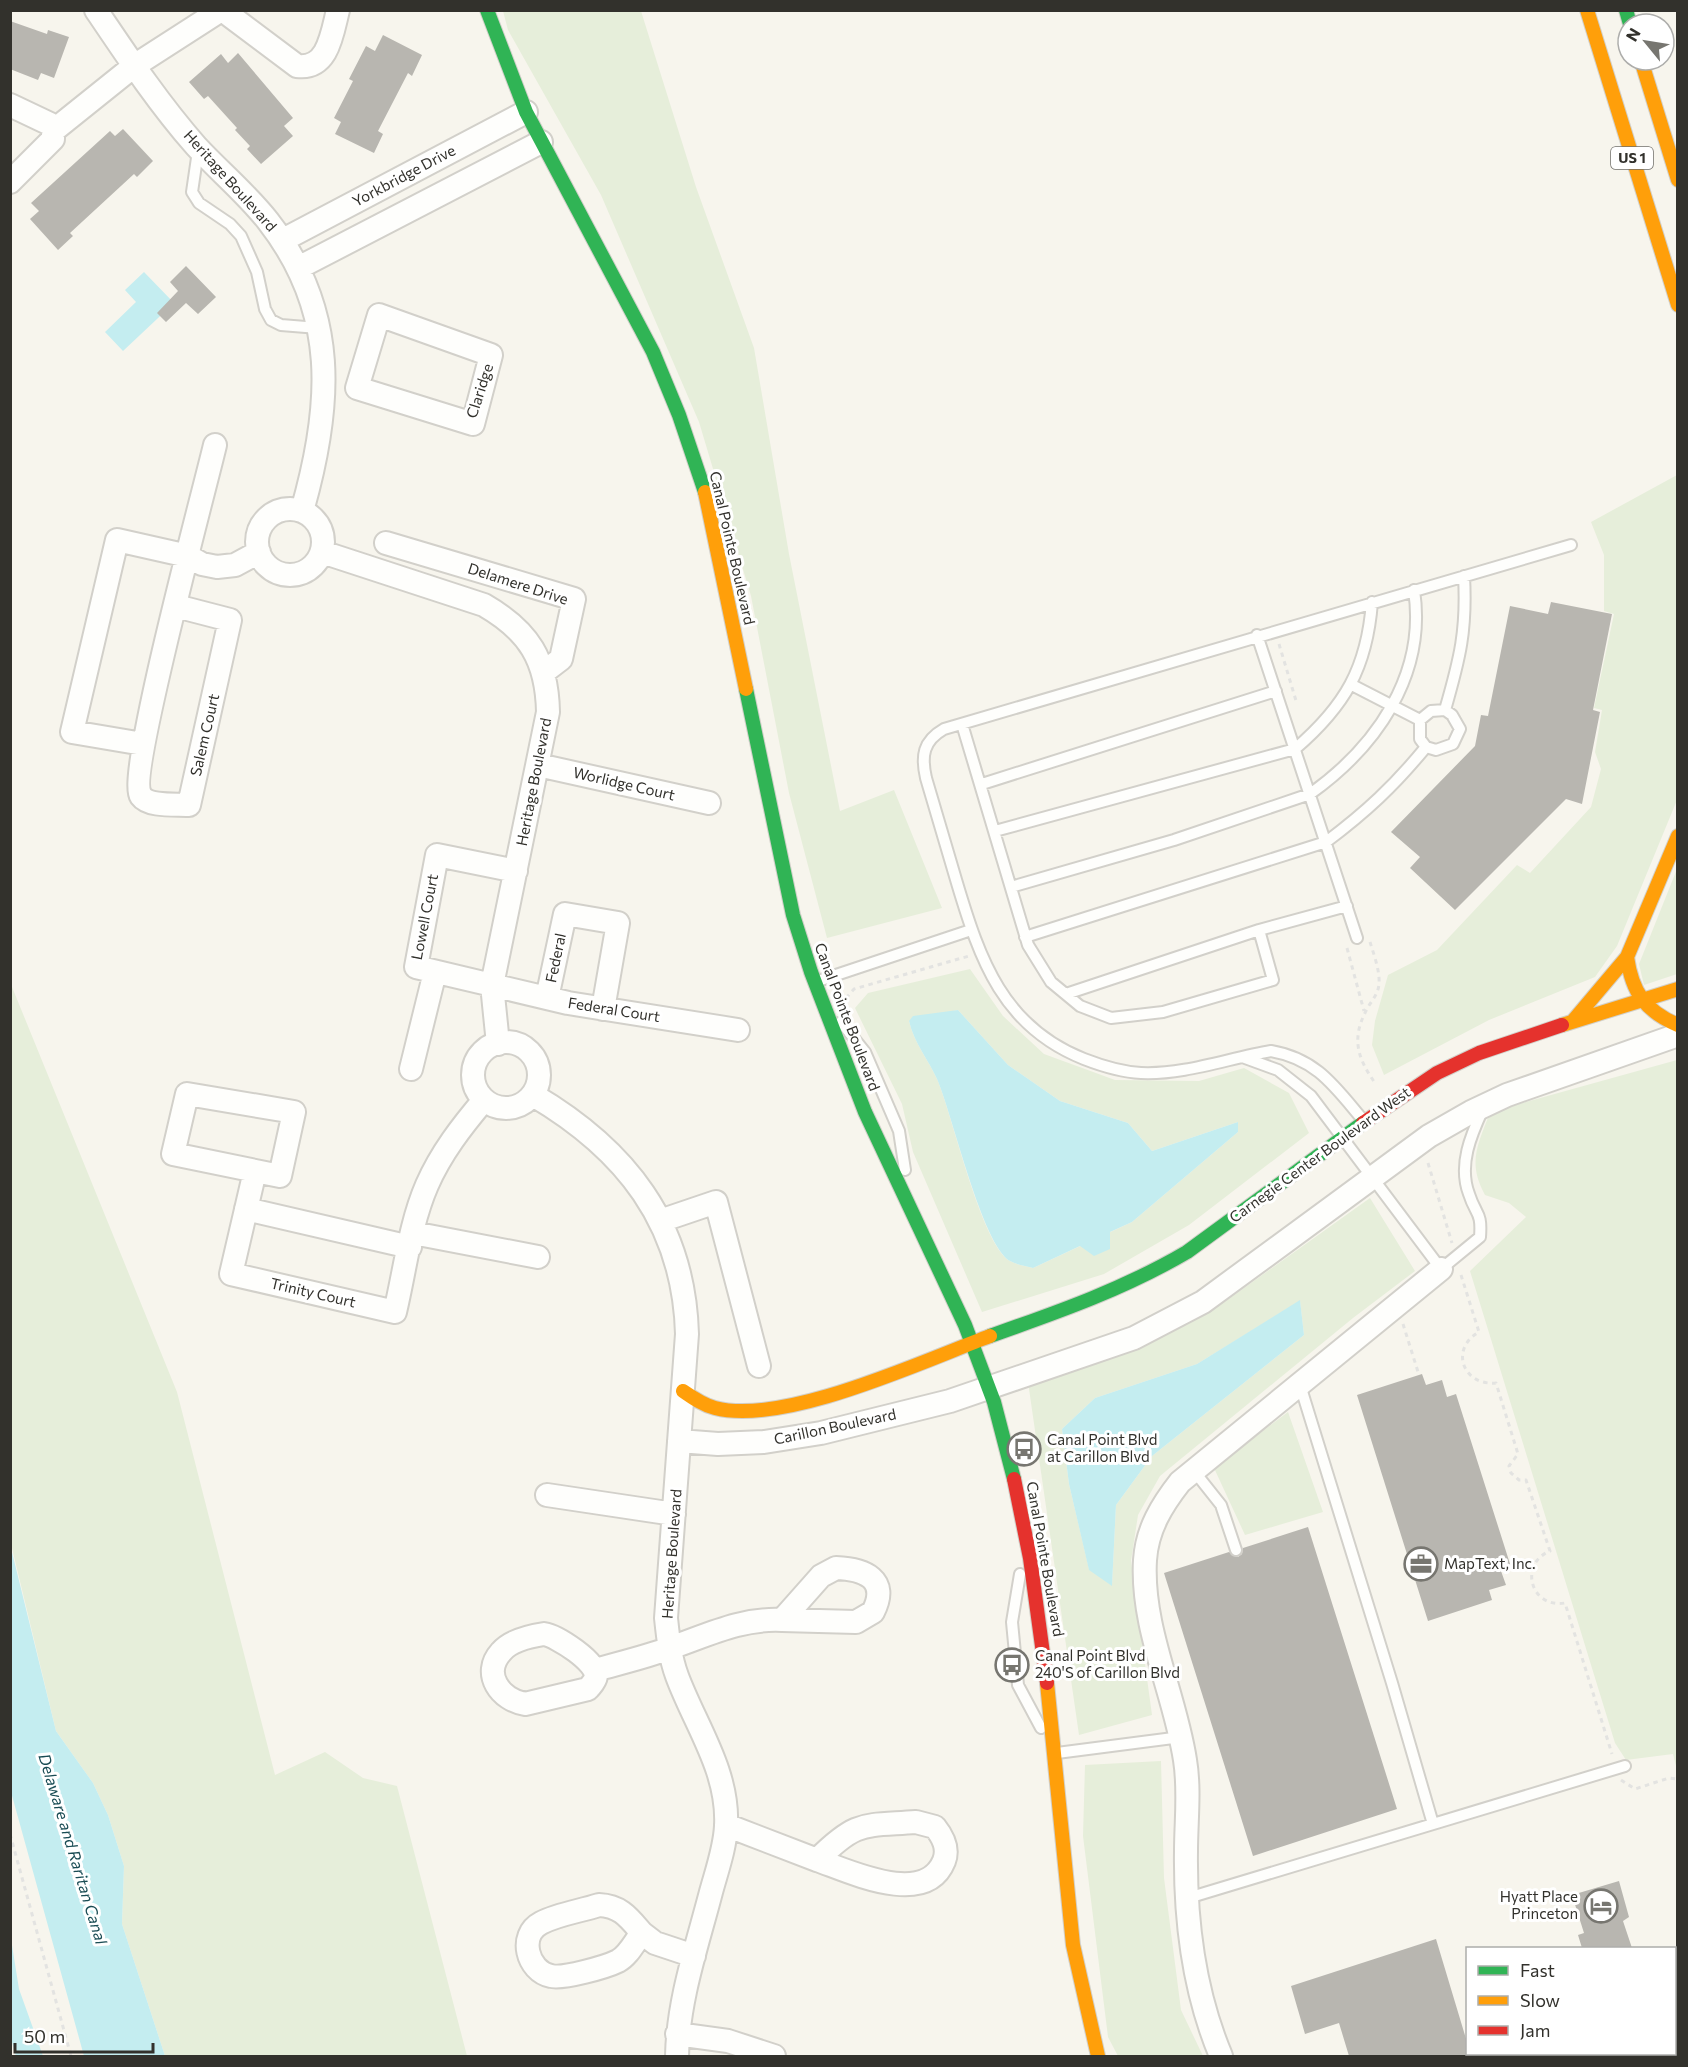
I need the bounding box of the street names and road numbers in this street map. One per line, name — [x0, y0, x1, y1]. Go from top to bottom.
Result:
street label: Heritage Boulevard — [181, 126, 281, 235]
street label: Yorkbridge Drive — [349, 140, 458, 210]
road number: US 1 — [1611, 147, 1653, 169]
street label: Claridge — [462, 361, 496, 420]
street label: Canal Pointe Boulevard — [707, 469, 759, 626]
street label: Delamere Drive — [466, 558, 571, 608]
street label: Salem Court — [186, 692, 222, 778]
street label: Heritage Boulevard — [512, 716, 554, 847]
street label: Worlidge Court — [572, 763, 677, 803]
street label: Lowell Court — [407, 872, 441, 961]
street label: Federal — [541, 931, 569, 984]
street label: Canal Pointe Boulevard — [811, 940, 884, 1093]
street label: Federal Court — [567, 993, 661, 1025]
street label: Carnegie Center Boulevard West — [1225, 1082, 1413, 1226]
street label: Trinity Court — [269, 1273, 358, 1311]
street label: Carillon Boulevard — [772, 1404, 897, 1448]
street label: Canal Pointe Boulevard — [1023, 1480, 1068, 1638]
street label: Heritage Boulevard — [657, 1488, 685, 1619]

